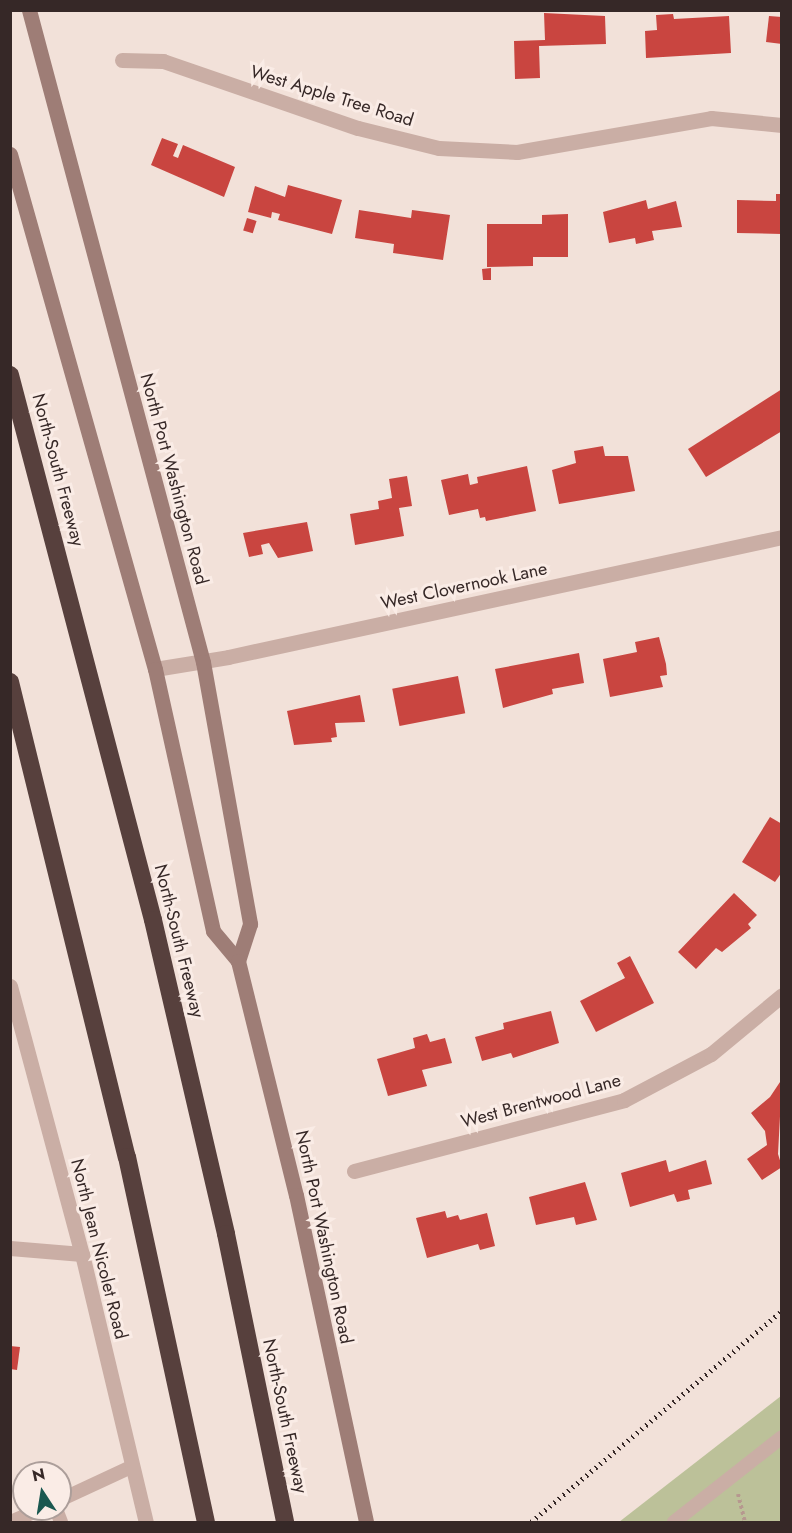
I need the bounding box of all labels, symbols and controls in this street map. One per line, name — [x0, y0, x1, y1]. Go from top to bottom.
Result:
street label: West Apple Tree Road — [248, 61, 416, 131]
street label: North Port Washington Road — [135, 371, 213, 587]
street label: North-South Freeway — [27, 391, 89, 549]
street label: West Clovernook Lane — [379, 558, 549, 614]
street label: North-South Freeway — [149, 862, 209, 1020]
street label: West Brentwood Lane — [459, 1069, 623, 1133]
street label: North Port Washington Road — [291, 1128, 357, 1346]
street label: North Jean Nicolet Road — [66, 1157, 132, 1341]
street label: North-South Freeway — [258, 1337, 312, 1495]
north arrow — [12, 1461, 72, 1521]
text: N — [30, 1462, 47, 1487]

